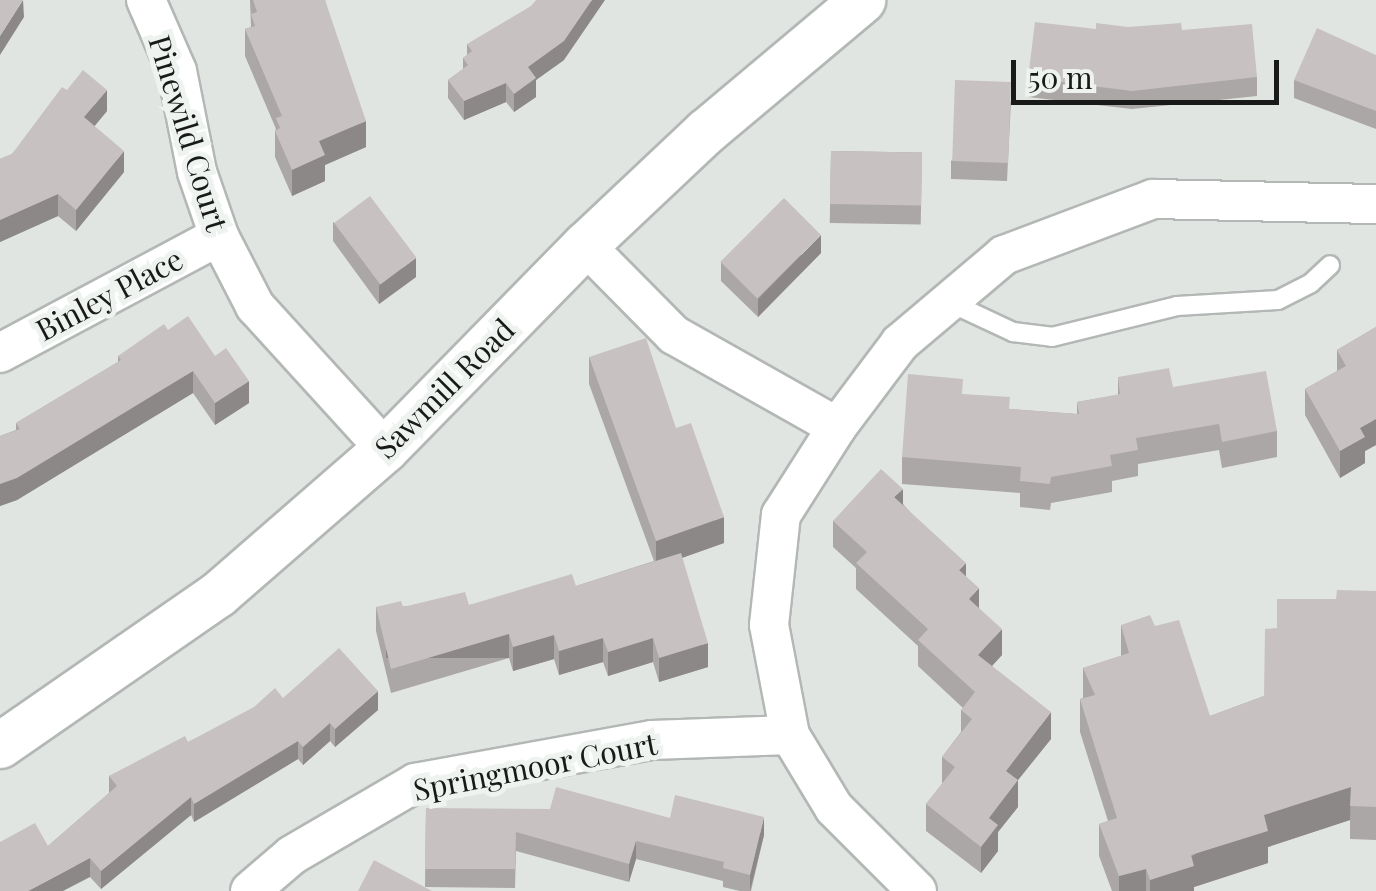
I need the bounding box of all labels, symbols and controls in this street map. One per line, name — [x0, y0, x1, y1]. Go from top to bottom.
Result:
street label: Pinewild Court — [142, 31, 236, 235]
scale bar — [1016, 40, 1284, 102]
text: 50 m — [1028, 57, 1093, 97]
street label: Binley Place — [29, 240, 189, 348]
street label: Sawmill Road — [367, 311, 521, 465]
street label: Springmoor Court — [410, 725, 660, 807]

